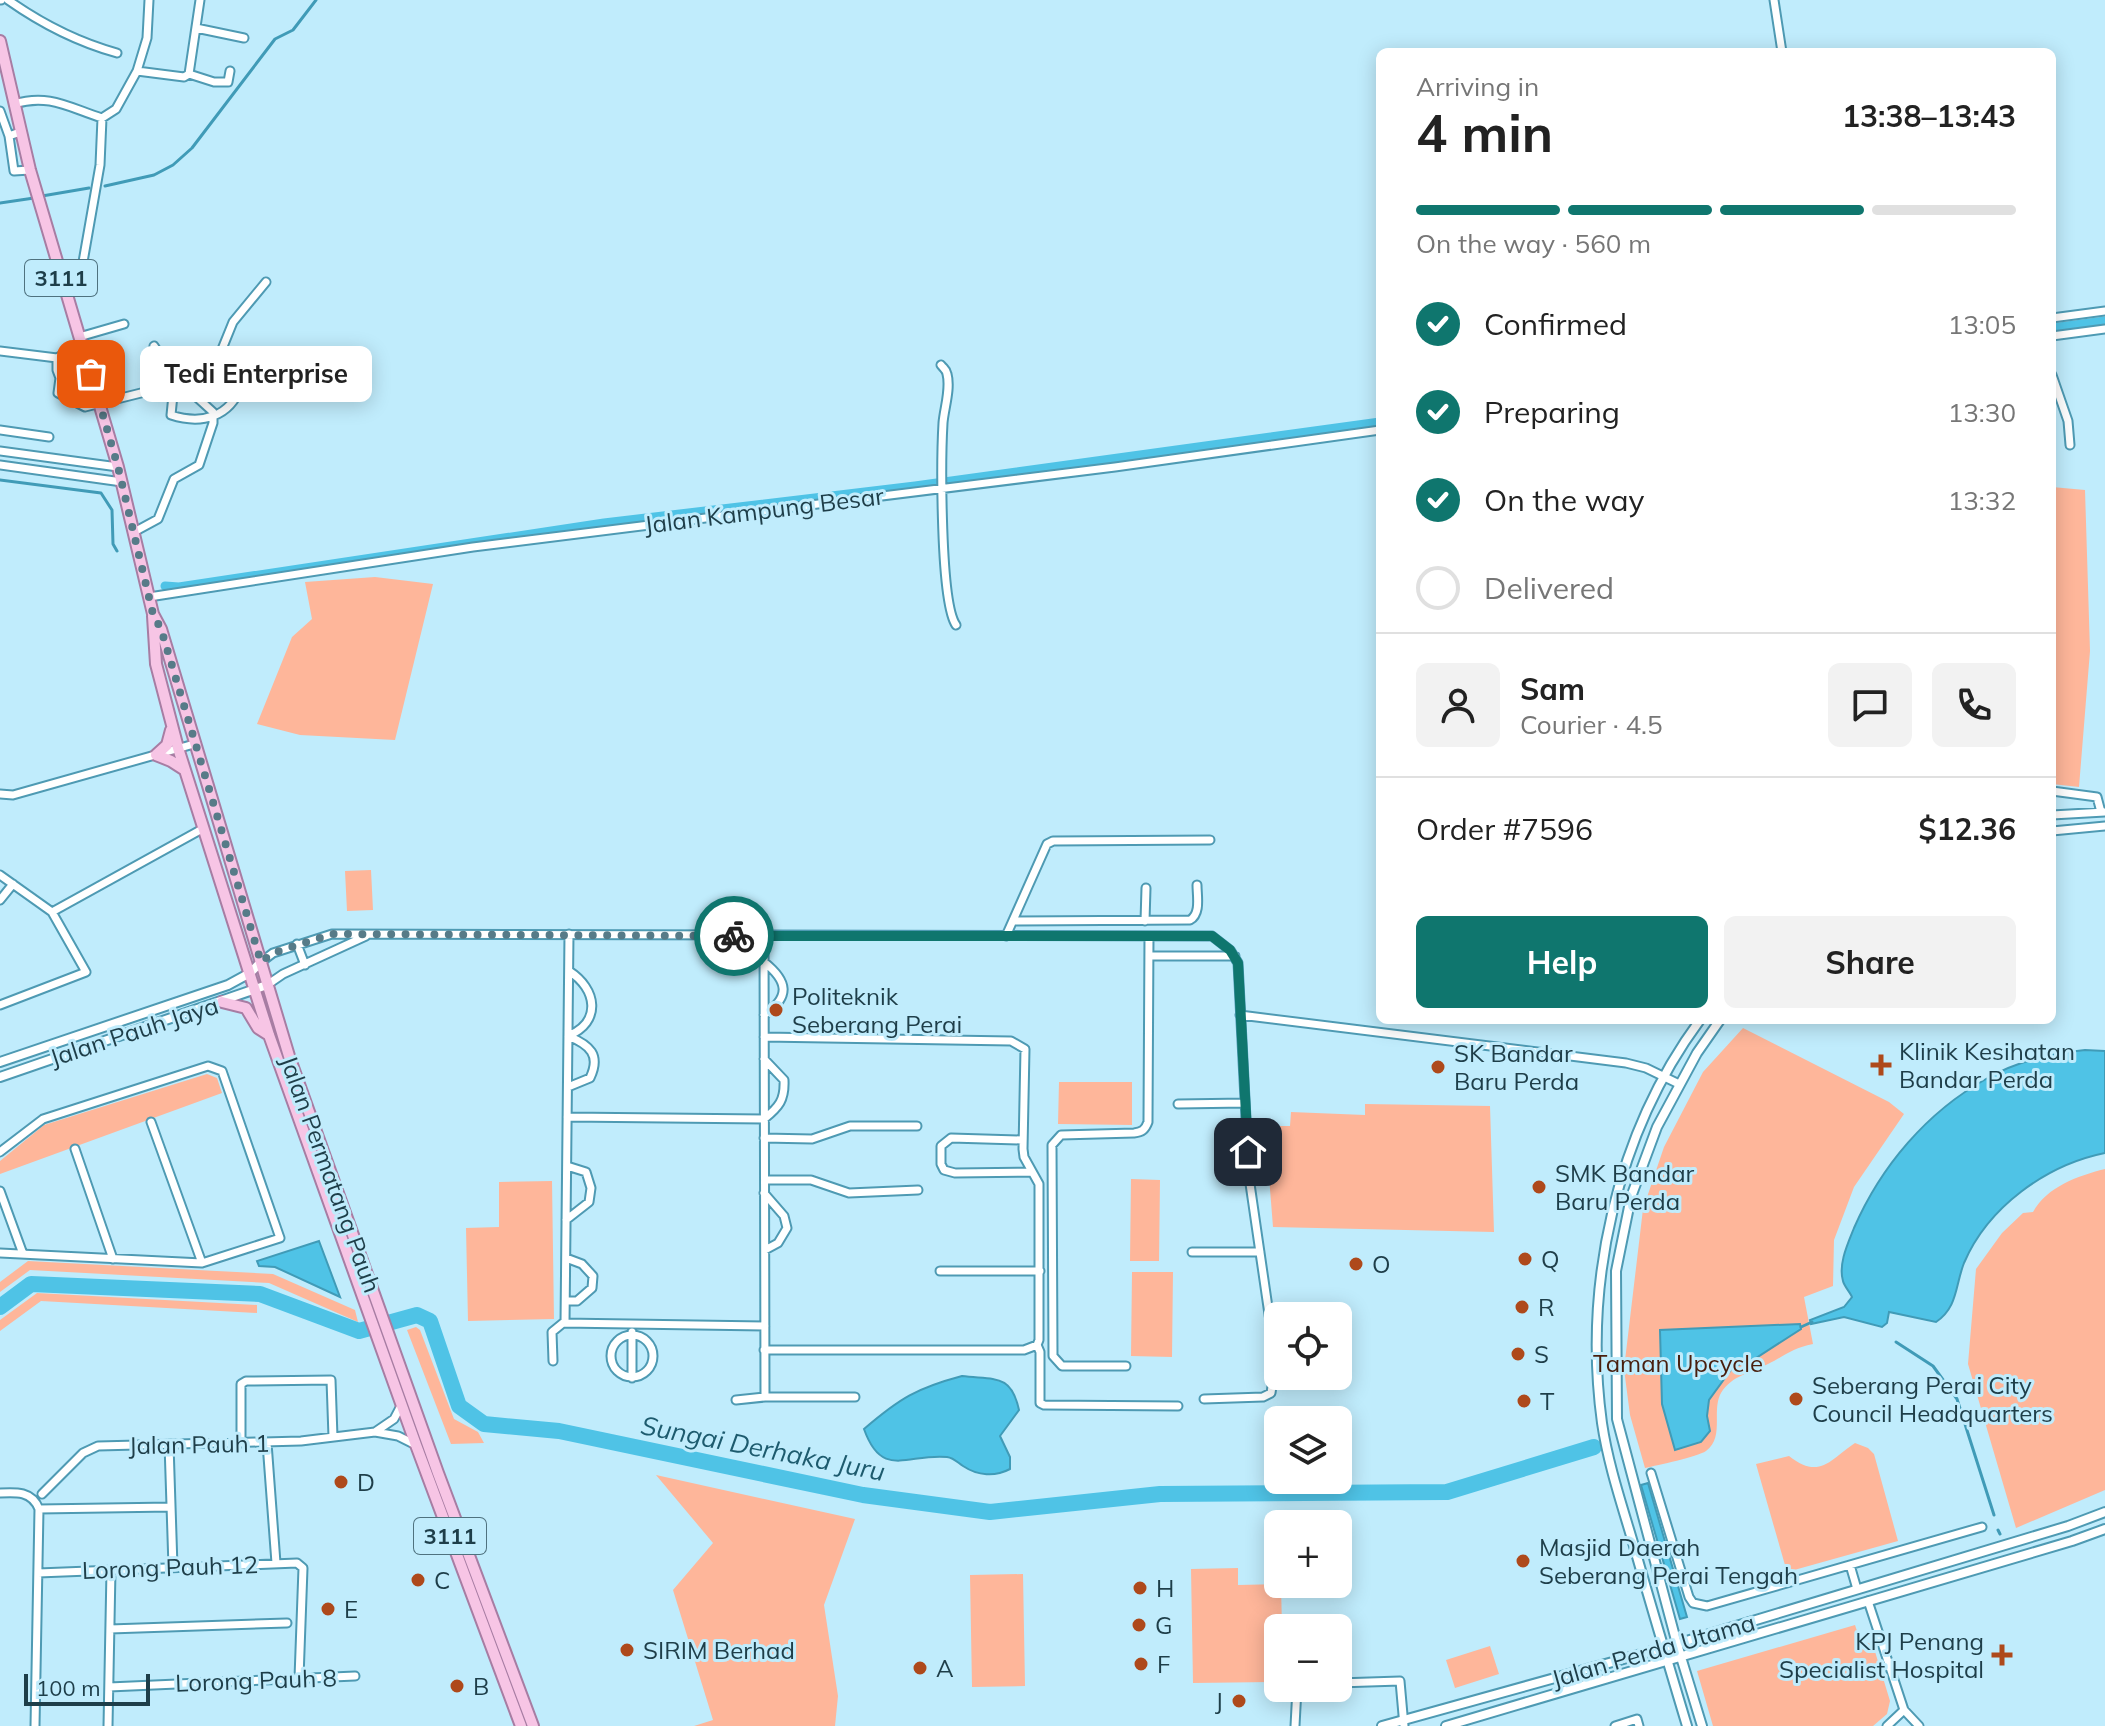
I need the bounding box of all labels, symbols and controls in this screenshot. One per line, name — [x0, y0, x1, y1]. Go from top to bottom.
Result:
text: Arriving in — [1416, 70, 1539, 103]
text: 13:38–13:43 — [1842, 97, 2016, 135]
text: 4 min — [1416, 100, 1553, 165]
text: On the way · 560 m — [1416, 227, 1651, 260]
road number: 3111 — [25, 260, 97, 296]
icon: check — [1416, 302, 1460, 346]
text: Confirmed — [1484, 305, 1627, 343]
text: 13:05 — [1948, 308, 2016, 341]
pin — [57, 340, 125, 408]
callout: Tedi Enterprise — [139, 346, 371, 402]
icon: bag — [69, 352, 113, 396]
text: Tedi Enterprise — [164, 357, 348, 390]
icon: check — [1416, 390, 1460, 434]
text: Preparing — [1484, 393, 1620, 431]
text: 13:30 — [1948, 396, 2016, 429]
icon: check — [1416, 478, 1460, 522]
street label: Jalan Kampung Besar — [643, 480, 886, 540]
text: On the way — [1484, 481, 1644, 519]
text: 13:32 — [1948, 484, 2016, 517]
text: Delivered — [1484, 569, 1614, 607]
button: person — [1416, 663, 1500, 747]
button: chat — [1828, 663, 1912, 747]
button: phone — [1932, 663, 2016, 747]
text: Sam — [1520, 670, 1585, 708]
text: Courier · 4.5 — [1520, 708, 1663, 741]
text: Order #7596 — [1416, 810, 1593, 848]
text: $12.36 — [1919, 810, 2016, 848]
courier — [694, 896, 774, 976]
icon: bike — [712, 914, 756, 958]
button: Help — [1416, 916, 1708, 1008]
button: Share — [1724, 916, 2016, 1008]
place label: Politeknik Seberang Perai — [792, 981, 962, 1039]
street label: Jalan Pauh Jaya — [46, 990, 222, 1072]
marker: Politeknik Seberang Perai — [767, 1001, 785, 1019]
place label: Klinik Kesihatan Bandar Perda — [1899, 1036, 2075, 1094]
place label: SK Bandar Baru Perda — [1454, 1038, 1579, 1096]
street label: Jalan Permatang Pauh — [274, 1051, 388, 1297]
marker: Klinik Kesihatan Bandar Perda — [1870, 1054, 1892, 1076]
marker: SK Bandar Baru Perda — [1429, 1058, 1447, 1076]
pin — [1214, 1118, 1282, 1186]
icon: home — [1226, 1130, 1270, 1174]
place label: SMK Bandar Baru Perda — [1555, 1158, 1695, 1216]
marker: SMK Bandar Baru Perda — [1530, 1178, 1548, 1196]
place label: Q — [1541, 1244, 1560, 1274]
place label: O — [1372, 1249, 1391, 1279]
marker: Q — [1516, 1250, 1534, 1268]
marker: O — [1347, 1255, 1365, 1273]
place label: R — [1538, 1292, 1555, 1322]
marker: R — [1513, 1298, 1531, 1316]
map controls — [1264, 1302, 1352, 1702]
button: locate — [1264, 1302, 1352, 1390]
place label: S — [1534, 1339, 1549, 1369]
marker: S — [1509, 1345, 1527, 1363]
park label: Taman Upcycle — [1593, 1348, 1763, 1378]
place label: Seberang Perai City Council Headquarters — [1812, 1370, 2053, 1428]
place label: T — [1540, 1386, 1555, 1416]
marker: Seberang Perai City Council Headquarters — [1787, 1390, 1805, 1408]
marker: T — [1515, 1392, 1533, 1410]
button: layers — [1264, 1406, 1352, 1494]
water label: Sungai Derhaka Juru — [638, 1408, 888, 1488]
street label: Jalan Pauh 1 — [128, 1428, 270, 1460]
place label: D — [357, 1467, 375, 1497]
marker: D — [332, 1473, 350, 1491]
button: + — [1264, 1510, 1352, 1598]
road number: 3111 — [414, 1518, 486, 1554]
place label: Masjid Daerah Seberang Perai Tengah — [1539, 1532, 1798, 1590]
street label: Lorong Pauh 12 — [81, 1549, 259, 1585]
marker: Masjid Daerah Seberang Perai Tengah — [1514, 1552, 1532, 1570]
place label: C — [434, 1565, 450, 1595]
marker: C — [409, 1571, 427, 1589]
place label: H — [1156, 1573, 1174, 1603]
marker: H — [1131, 1579, 1149, 1597]
place label: E — [344, 1594, 358, 1624]
marker: E — [319, 1600, 337, 1618]
street label: Jalan Perda Utama — [1548, 1607, 1758, 1693]
place label: G — [1155, 1610, 1173, 1640]
button: − — [1264, 1614, 1352, 1702]
marker: G — [1130, 1616, 1148, 1634]
place label: KPJ Penang Specialist Hospital — [1779, 1626, 1984, 1684]
place label: SIRIM Berhad — [643, 1635, 795, 1665]
marker: SIRIM Berhad — [618, 1641, 636, 1659]
marker: KPJ Penang Specialist Hospital — [1991, 1644, 2013, 1666]
place label: F — [1157, 1649, 1171, 1679]
place label: A — [936, 1653, 954, 1683]
marker: F — [1132, 1655, 1150, 1673]
marker: A — [911, 1659, 929, 1677]
street label: Lorong Pauh 8 — [175, 1662, 337, 1698]
scale bar — [24, 1670, 150, 1706]
place label: B — [473, 1671, 489, 1701]
text: 100 m — [36, 1674, 101, 1702]
marker: B — [448, 1677, 466, 1695]
place label: J — [1215, 1686, 1223, 1716]
marker: J — [1230, 1692, 1248, 1710]

